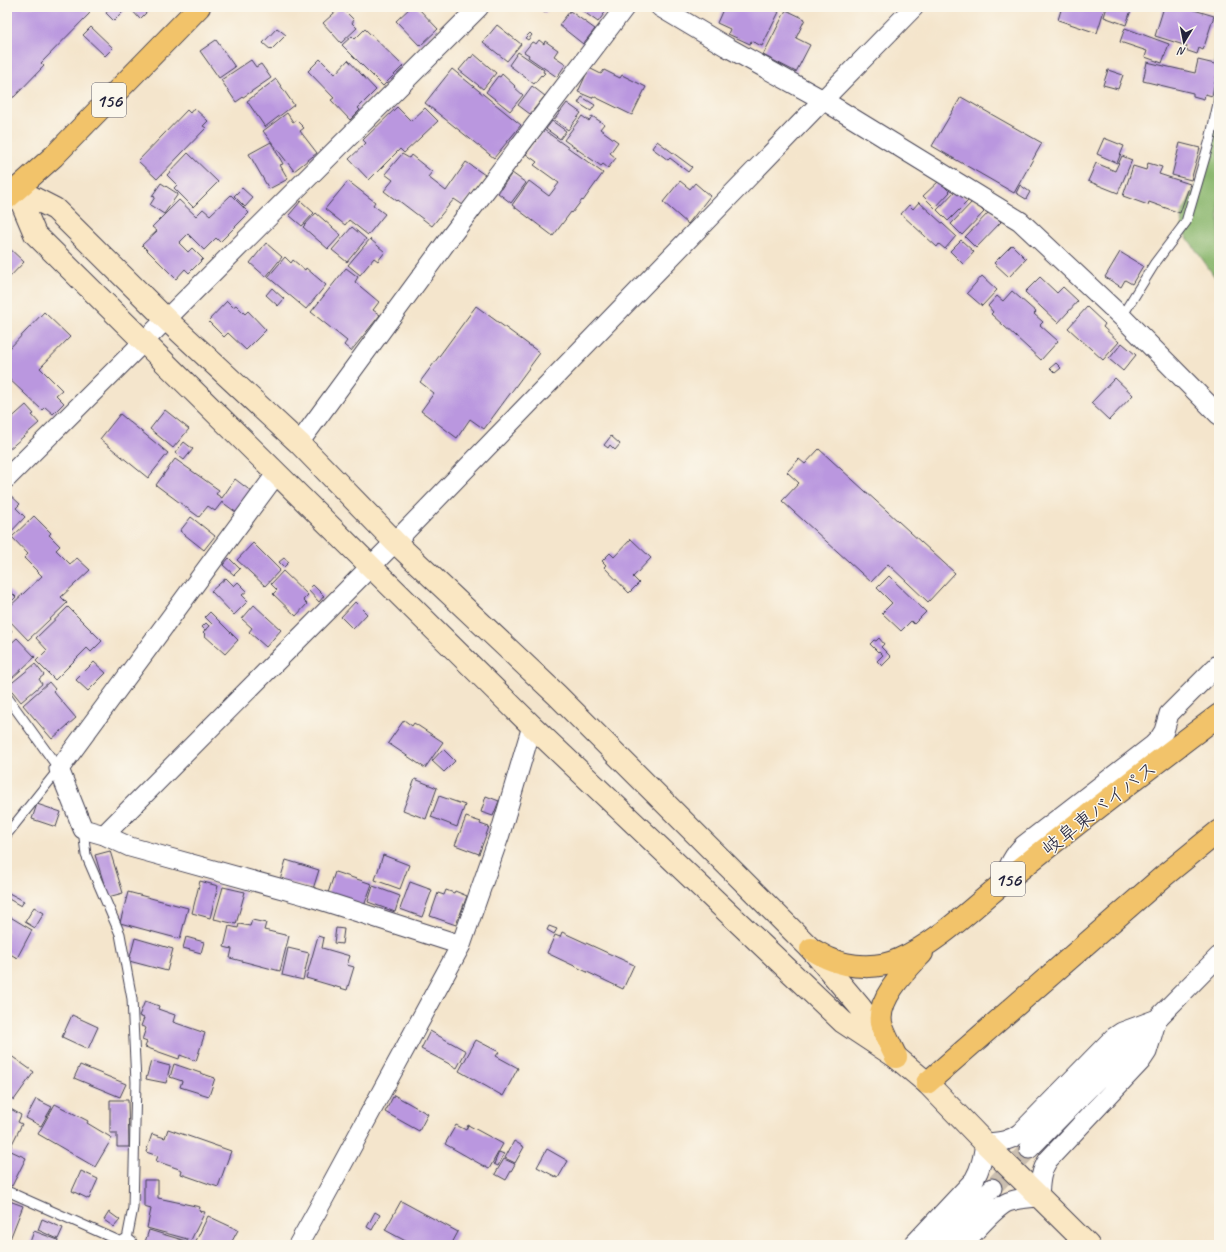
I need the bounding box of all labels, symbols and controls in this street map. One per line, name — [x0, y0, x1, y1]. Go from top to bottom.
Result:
north arrow — [1164, 22, 1204, 62]
text: N — [1176, 44, 1187, 59]
road number: 156 — [92, 83, 126, 117]
street label: 岐阜東バイパス — [1037, 756, 1162, 861]
road number: 156 — [991, 862, 1025, 896]

